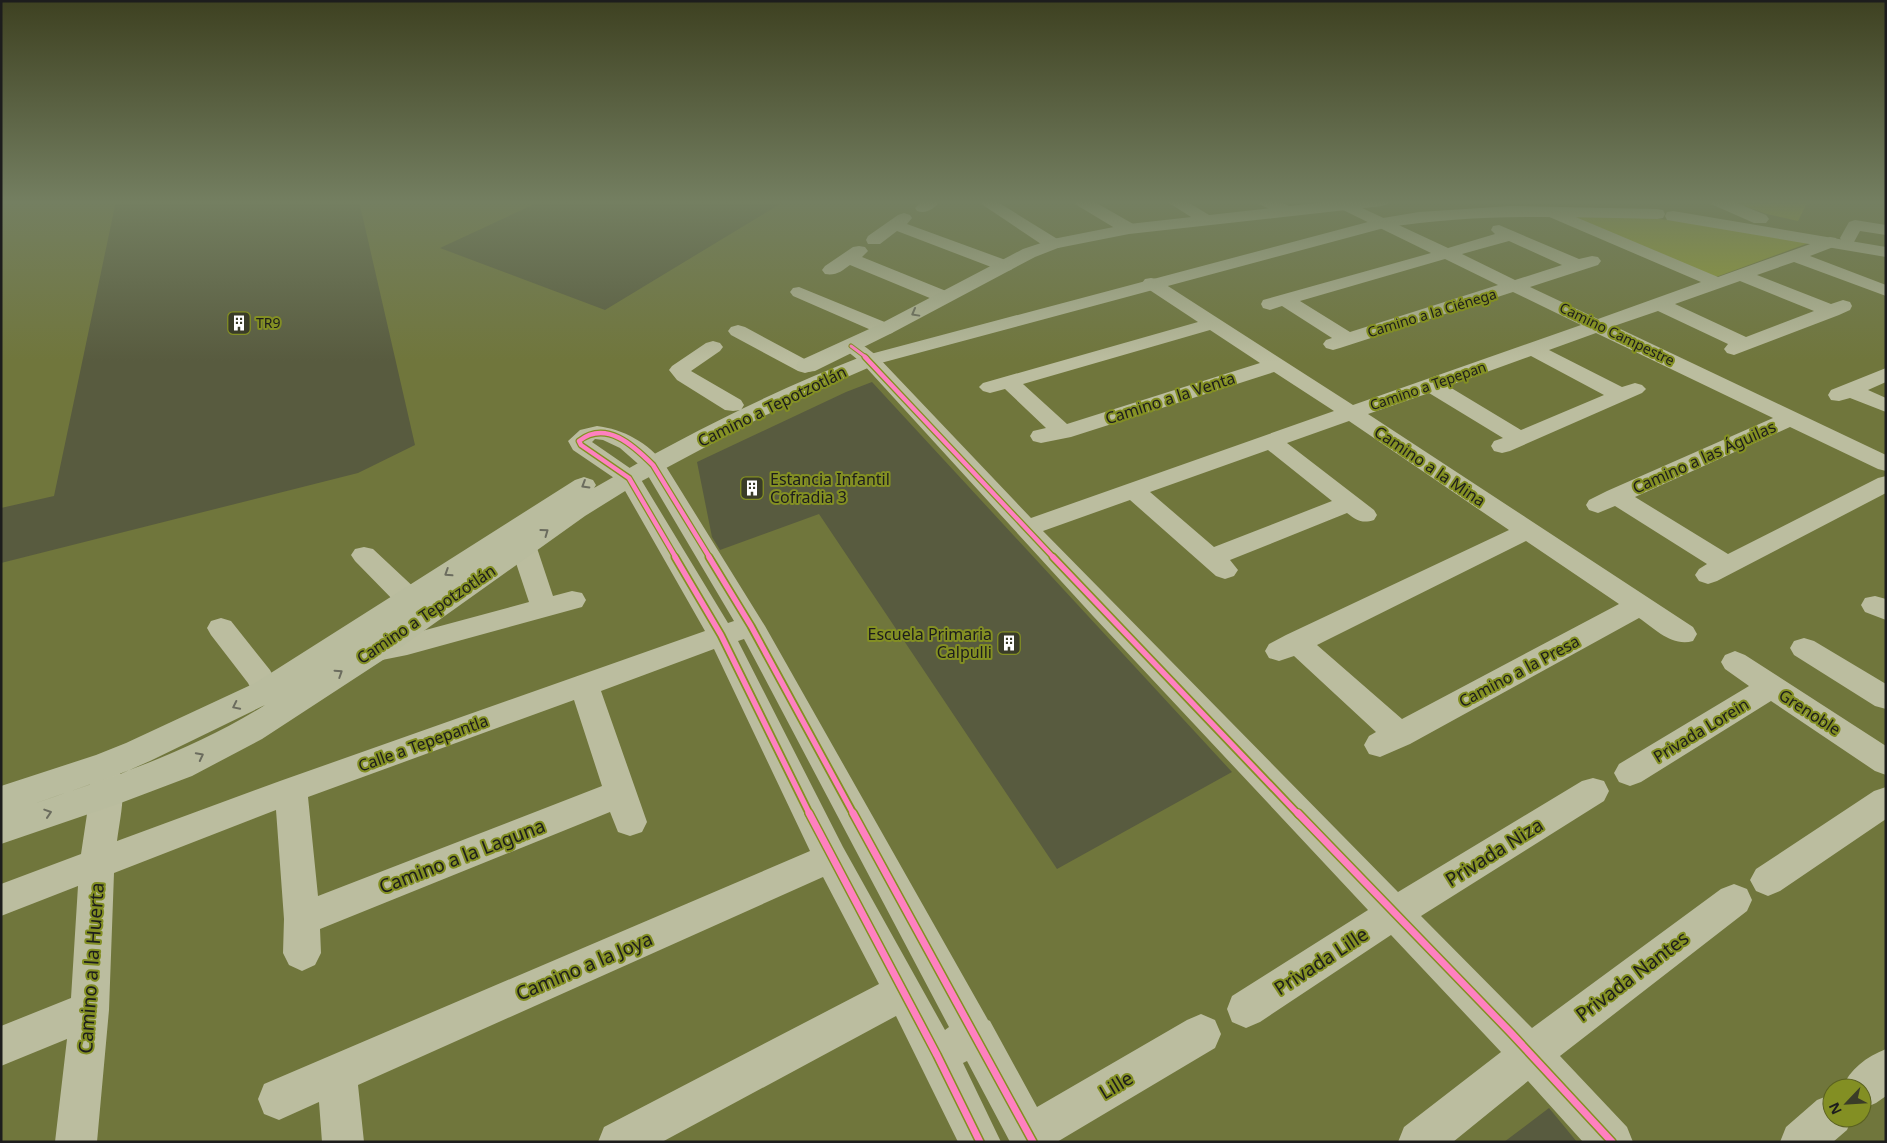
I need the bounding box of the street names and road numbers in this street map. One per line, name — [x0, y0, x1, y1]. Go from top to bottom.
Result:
street label: Camino a la Ciénega — [1365, 284, 1499, 341]
street label: Camino Campestre — [1557, 297, 1678, 370]
street label: Camino a Tepepan — [1367, 357, 1489, 414]
street label: Camino a Tepotzotlán — [694, 360, 850, 452]
street label: Camino a la Venta — [1102, 367, 1238, 429]
street label: Camino a las Águilas — [1629, 415, 1779, 499]
street label: Camino a la Mina — [1370, 421, 1490, 511]
street label: Camino a Tepotzotlán — [352, 559, 500, 669]
street label: Camino a la Presa — [1455, 630, 1583, 712]
street label: Grenoble — [1775, 684, 1845, 740]
street label: Privada Lorein — [1649, 693, 1753, 767]
street label: Calle a Tepepantla — [355, 709, 491, 777]
street label: Camino a la Laguna — [375, 812, 549, 900]
street label: Privada Niza — [1440, 812, 1548, 892]
street label: Camino a la Huerta — [72, 882, 110, 1054]
street label: Privada Lille — [1269, 921, 1373, 1001]
street label: Camino a la Joya — [512, 925, 656, 1007]
street label: Privada Nantes — [1570, 925, 1694, 1027]
street label: Lille — [1094, 1065, 1138, 1105]

